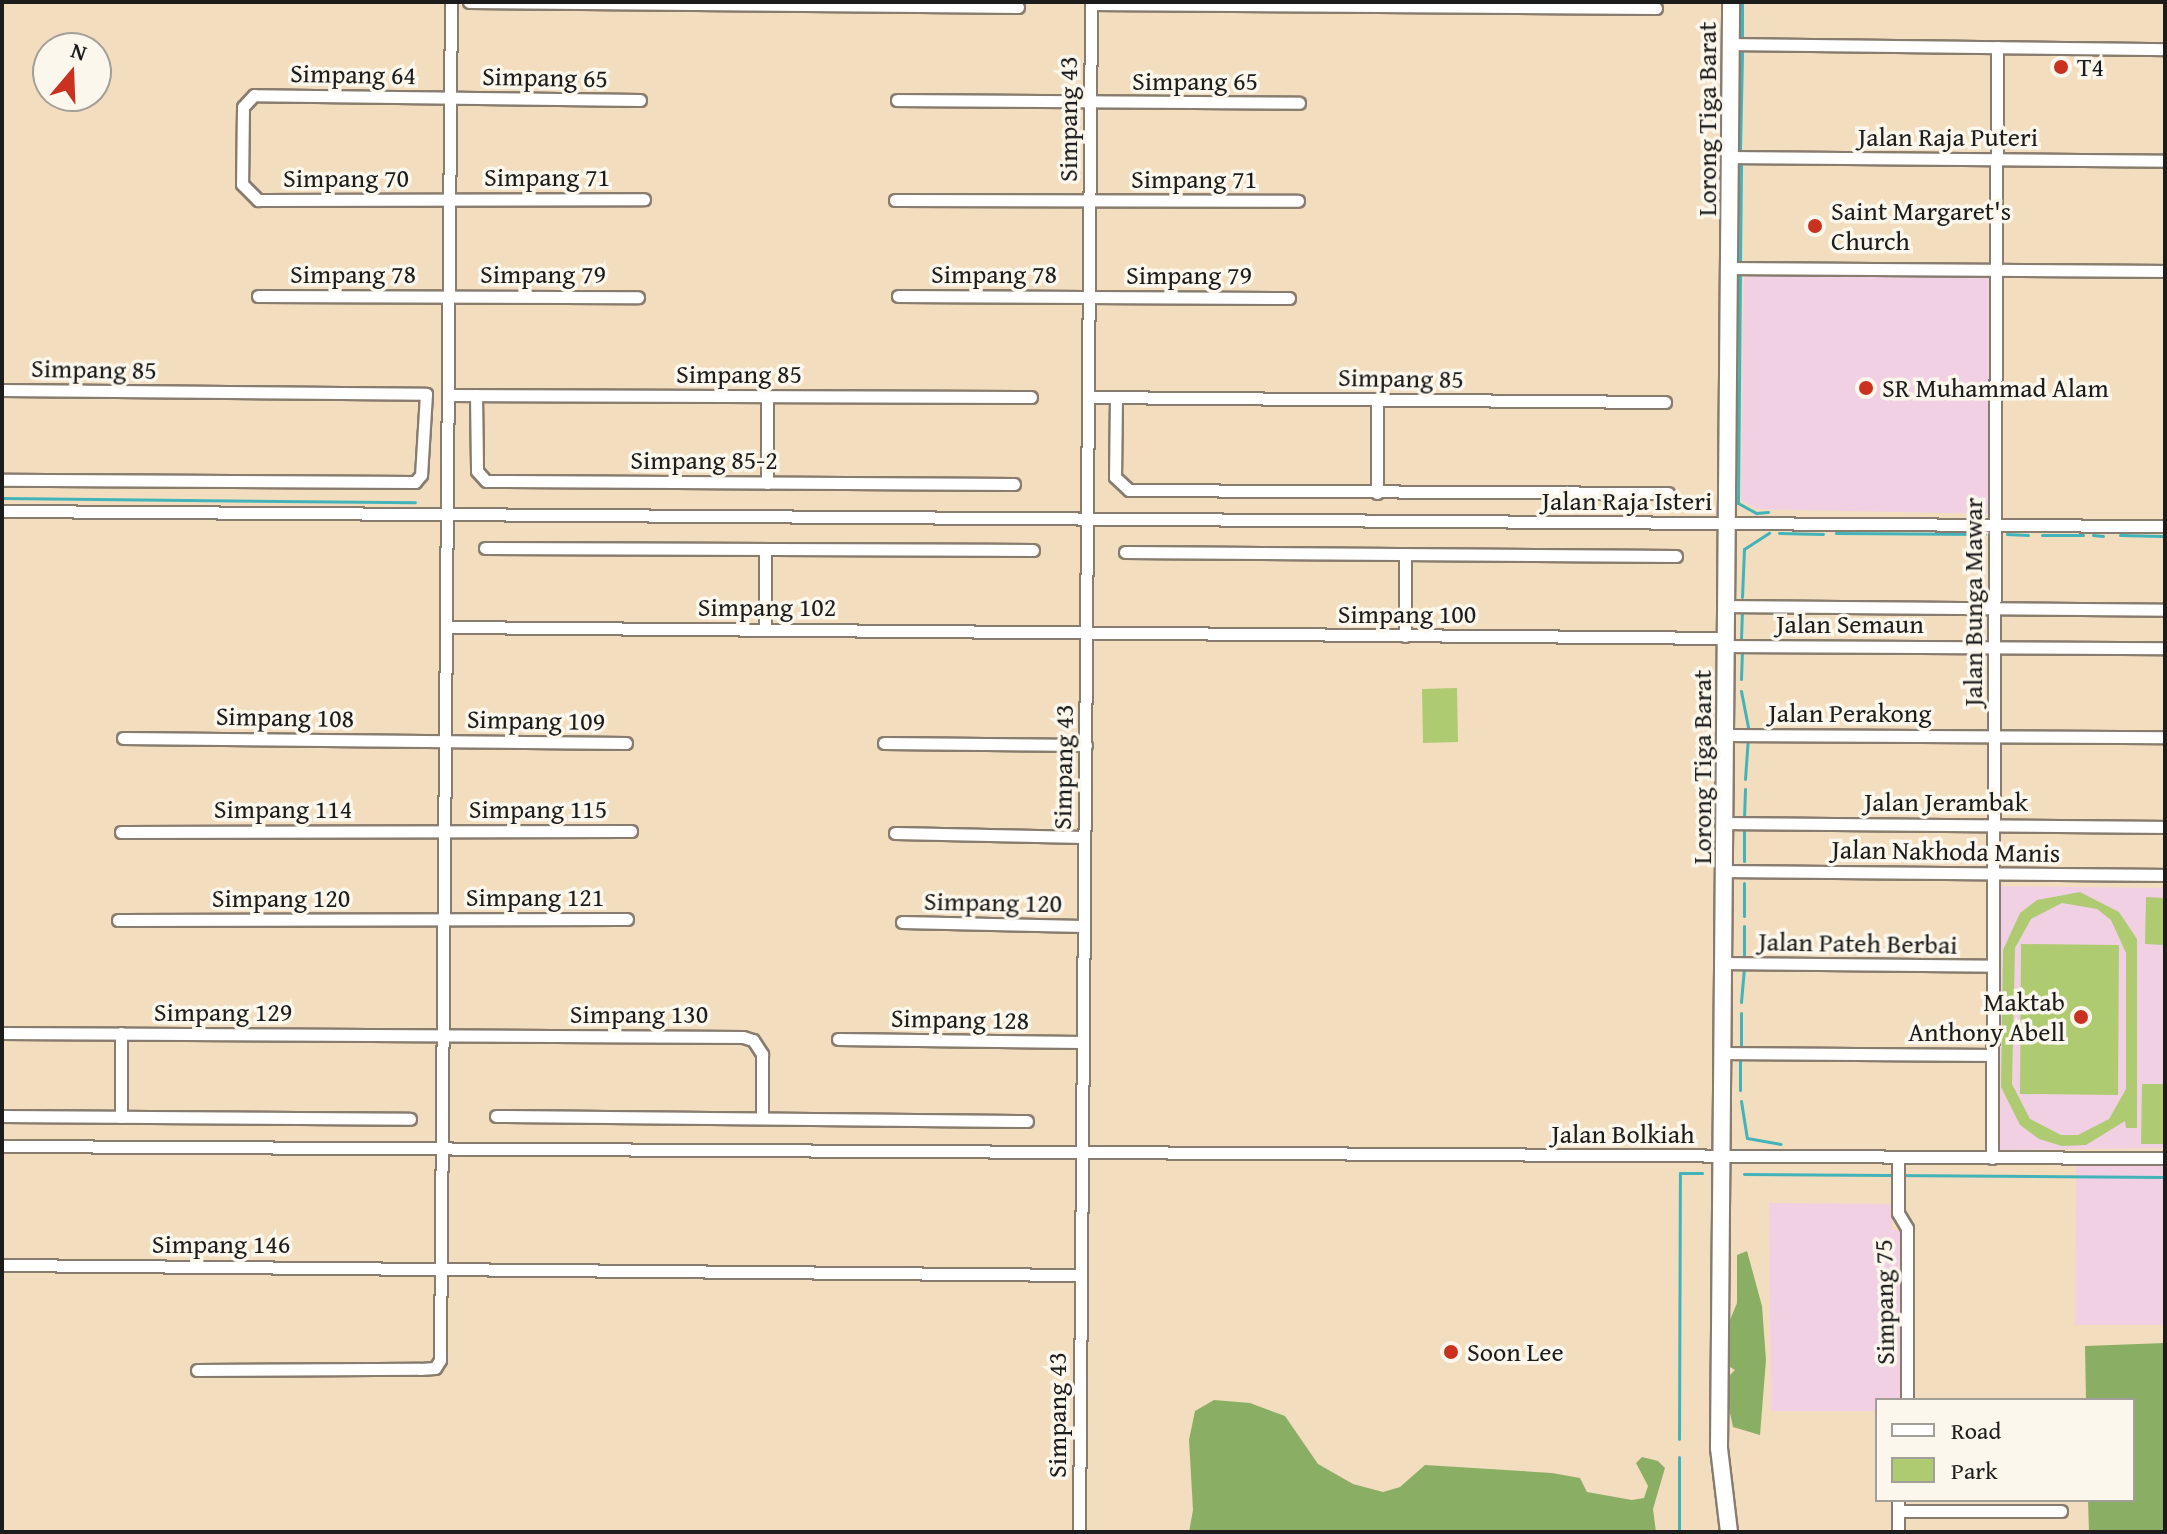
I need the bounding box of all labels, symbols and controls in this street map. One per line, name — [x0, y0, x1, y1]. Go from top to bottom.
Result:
street label: Lorong Tiga Barat — [1691, 22, 1723, 216]
north arrow — [32, 32, 112, 112]
text: N — [67, 34, 91, 69]
place label: T4 — [2077, 51, 2104, 83]
street label: Simpang 43 — [1052, 56, 1084, 182]
street label: Simpang 64 — [290, 57, 416, 91]
marker: T4 — [2052, 58, 2070, 76]
street label: Simpang 65 — [482, 60, 608, 94]
street label: Simpang 65 — [1132, 65, 1258, 97]
street label: Jalan Raja Puteri — [1858, 121, 2038, 153]
street label: Simpang 71 — [484, 161, 610, 193]
street label: Simpang 70 — [283, 162, 409, 194]
street label: Simpang 71 — [1131, 163, 1257, 195]
place label: Saint Margaret's Church — [1831, 195, 2011, 256]
marker: Saint Margaret's Church — [1806, 217, 1824, 235]
street label: Simpang 78 — [290, 258, 416, 290]
street label: Simpang 79 — [480, 258, 606, 290]
street label: Simpang 78 — [931, 258, 1057, 290]
street label: Simpang 79 — [1126, 259, 1252, 291]
street label: Simpang 85 — [31, 352, 157, 386]
street label: Simpang 85 — [676, 358, 802, 390]
street label: Simpang 85 — [1338, 361, 1464, 395]
place label: SR Muhammad Alam — [1882, 372, 2109, 404]
marker: SR Muhammad Alam — [1857, 379, 1875, 397]
street label: Simpang 85-2 — [630, 444, 778, 476]
street label: Jalan Raja Isteri — [1542, 485, 1712, 517]
street label: Jalan Bunga Mawar — [1957, 497, 1989, 707]
street label: Simpang 102 — [698, 591, 836, 623]
street label: Simpang 100 — [1338, 598, 1476, 630]
street label: Jalan Semaun — [1776, 608, 1924, 640]
street label: Lorong Tiga Barat — [1686, 670, 1718, 864]
street label: Jalan Perakong — [1769, 697, 1931, 729]
street label: Simpang 108 — [216, 700, 354, 734]
street label: Simpang 109 — [467, 703, 605, 737]
street label: Simpang 43 — [1046, 704, 1080, 830]
street label: Jalan Jerambak — [1864, 786, 2028, 818]
street label: Simpang 114 — [214, 793, 352, 825]
street label: Simpang 115 — [469, 793, 607, 825]
street label: Jalan Nakhoda Manis — [1832, 833, 2060, 869]
street label: Simpang 121 — [466, 881, 604, 913]
street label: Simpang 120 — [212, 882, 350, 914]
street label: Simpang 120 — [924, 885, 1062, 919]
street label: Jalan Pateh Berbai — [1758, 926, 1958, 960]
place label: Maktab Anthony Abell — [1908, 986, 2065, 1048]
street label: Simpang 129 — [154, 996, 292, 1028]
street label: Simpang 130 — [570, 998, 708, 1030]
street label: Simpang 128 — [891, 1002, 1029, 1036]
marker: Maktab Anthony Abell — [2072, 1008, 2090, 1026]
street label: Jalan Bolkiah — [1551, 1118, 1695, 1150]
street label: Simpang 146 — [152, 1228, 290, 1260]
street label: Simpang 75 — [1867, 1239, 1901, 1365]
place label: Soon Lee — [1467, 1336, 1564, 1368]
marker: Soon Lee — [1442, 1343, 1460, 1361]
street label: Simpang 43 — [1041, 1352, 1073, 1478]
legend — [1875, 1398, 2135, 1502]
text: Road — [1951, 1413, 2001, 1448]
text: Park — [1951, 1453, 1997, 1488]

